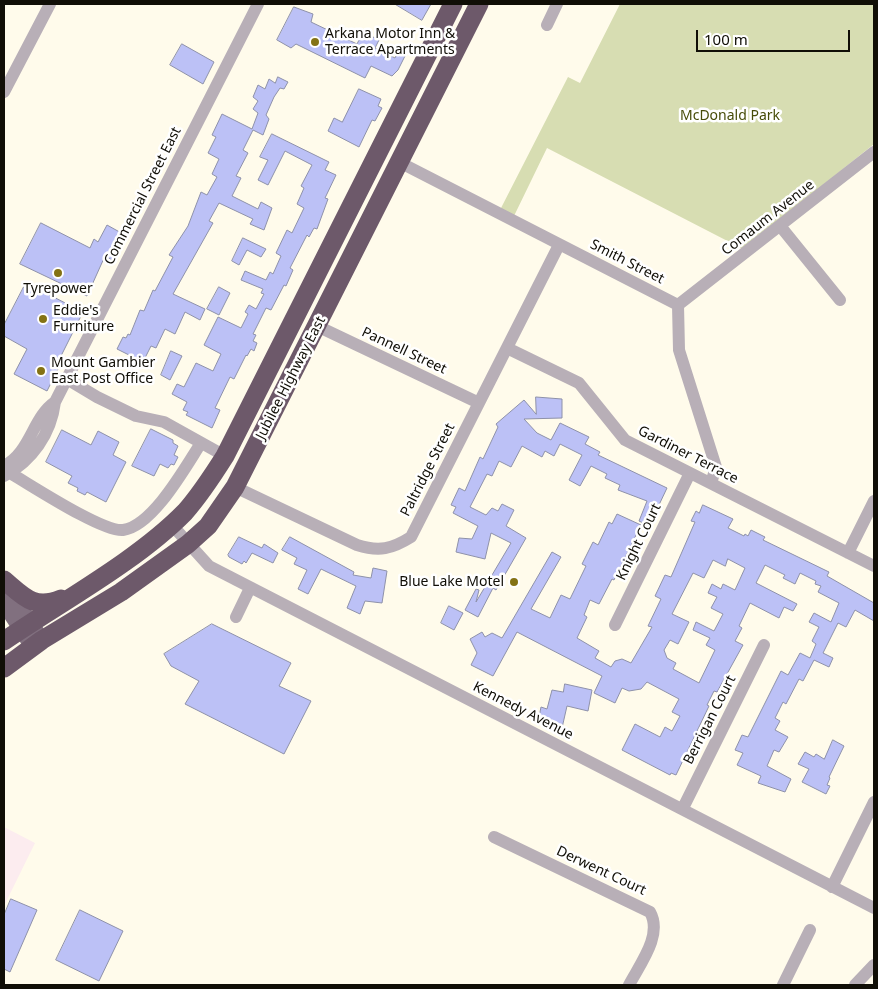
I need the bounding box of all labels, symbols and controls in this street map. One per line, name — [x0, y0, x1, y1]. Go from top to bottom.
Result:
scale bar — [698, 20, 852, 52]
place label: Arkana Motor Inn & Terrace Apartments — [325, 26, 455, 58]
text: 100 m — [704, 29, 748, 49]
marker: Arkana Motor Inn & Terrace Apartments — [309, 36, 321, 48]
park label: McDonald Park — [680, 108, 780, 124]
street label: Commercial Street East — [101, 124, 185, 268]
street label: Comaum Avenue — [718, 177, 818, 259]
street label: Smith Street — [587, 236, 667, 288]
marker: Tyrepower — [52, 267, 64, 279]
place label: Tyrepower — [23, 281, 93, 297]
place label: Eddie's Furniture — [53, 303, 114, 336]
marker: Eddie's Furniture — [37, 313, 49, 325]
street label: Jubilee Highway East — [253, 314, 329, 442]
street label: Pannell Street — [359, 324, 449, 378]
place label: Mount Gambier East Post Office — [51, 355, 155, 388]
marker: Mount Gambier East Post Office — [35, 365, 47, 377]
street label: Paltridge Street — [397, 421, 459, 519]
street label: Gardiner Terrace — [635, 423, 741, 487]
street label: Knight Court — [613, 501, 665, 583]
place label: Blue Lake Motel — [399, 574, 504, 590]
marker: Blue Lake Motel — [508, 576, 520, 588]
street label: Berrigan Court — [680, 673, 740, 767]
street label: Kennedy Avenue — [470, 678, 576, 744]
street label: Derwent Court — [554, 843, 648, 899]

